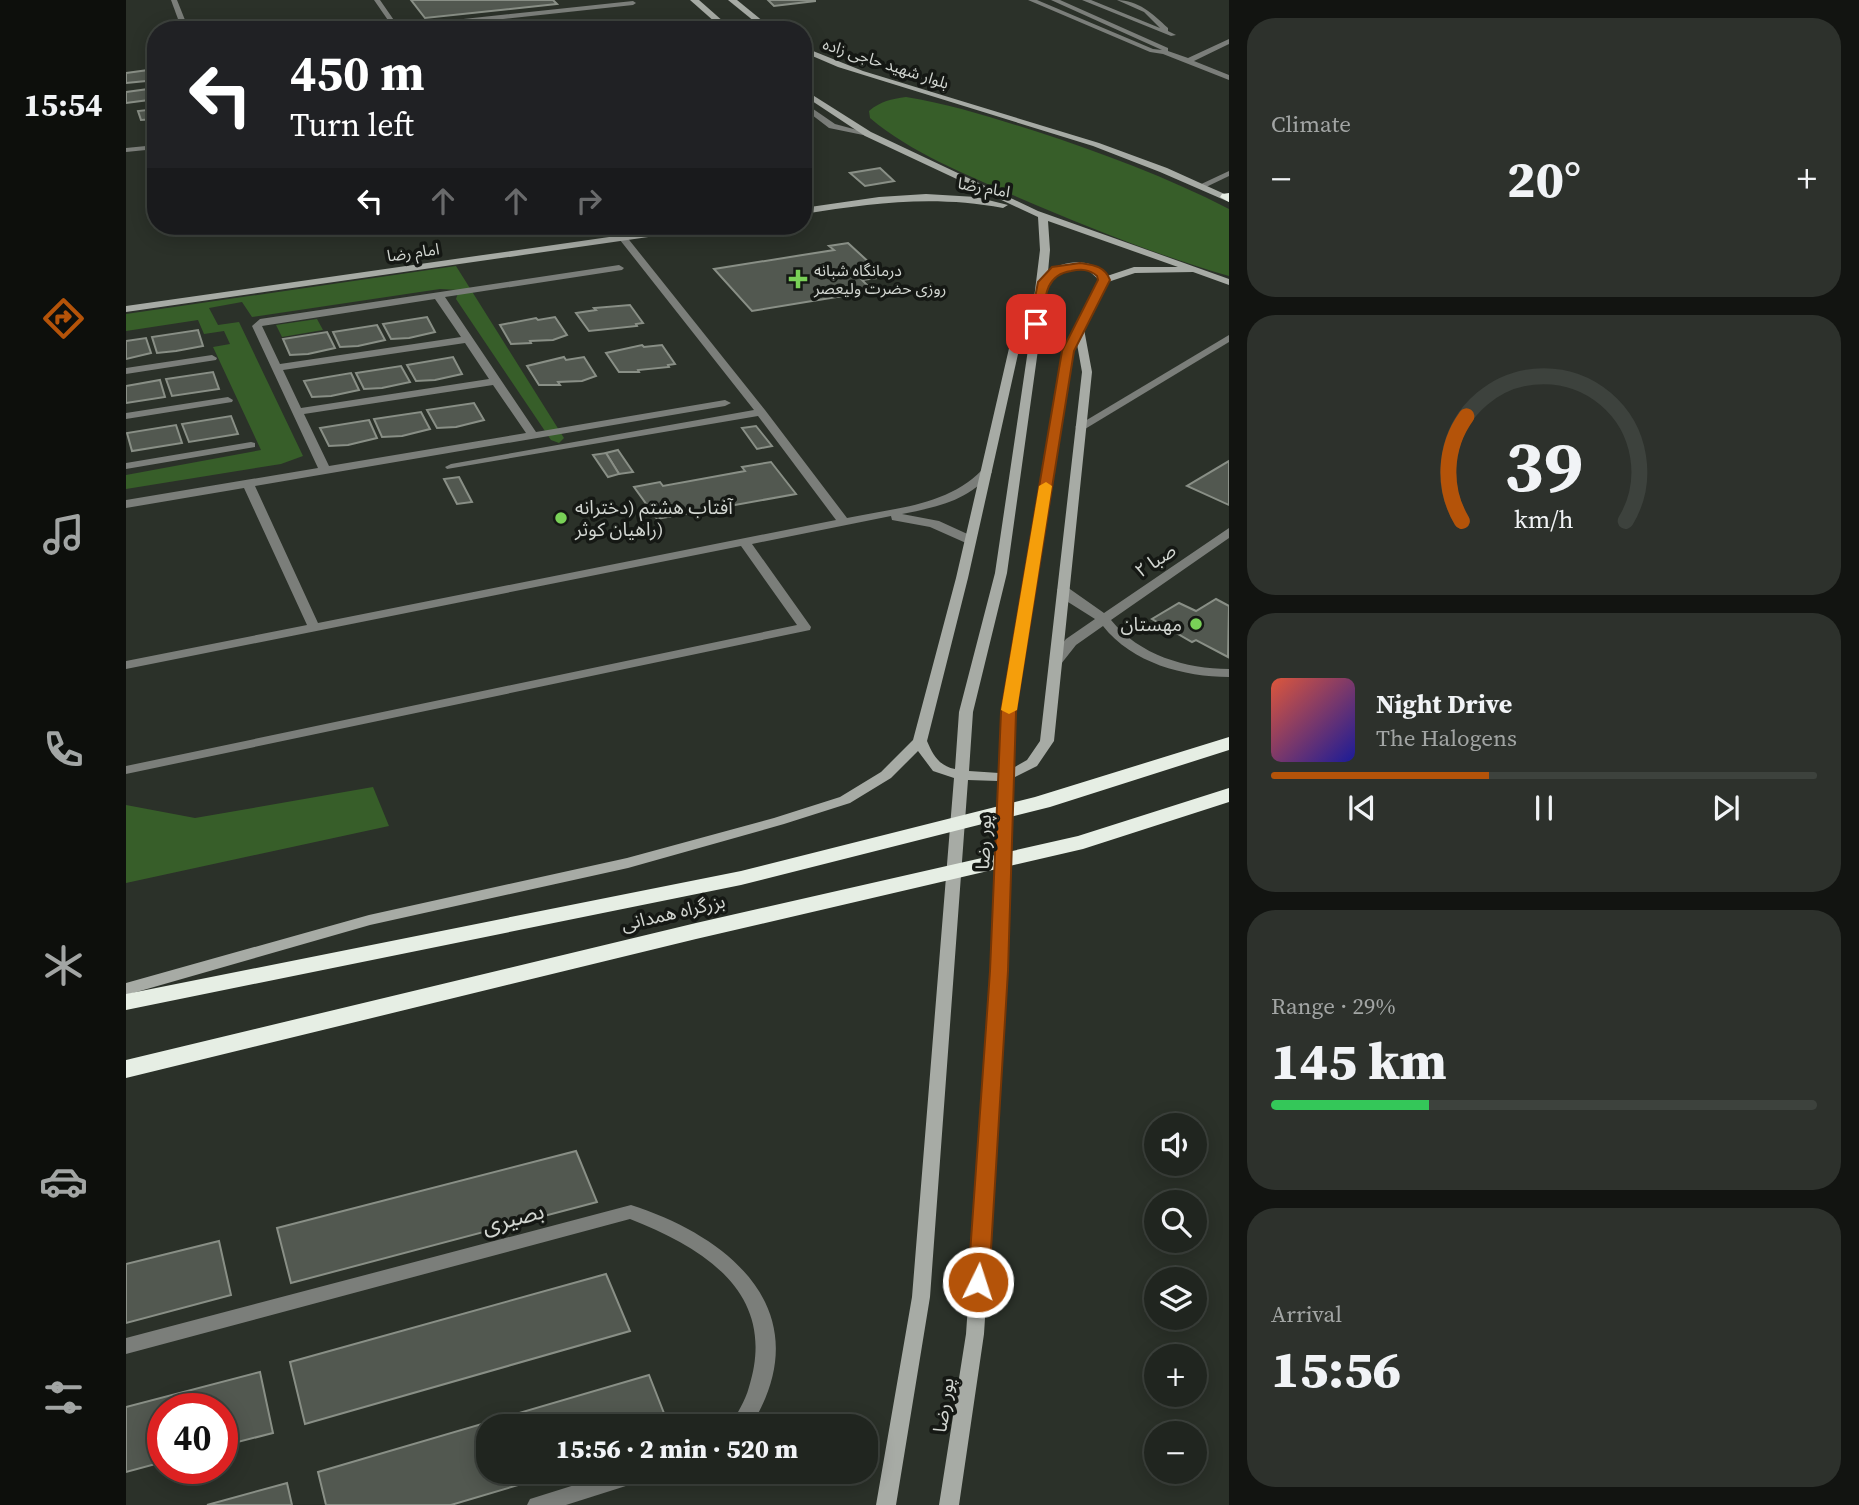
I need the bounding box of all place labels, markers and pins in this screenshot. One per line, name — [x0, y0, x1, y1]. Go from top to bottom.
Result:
place label: درمانگاه شبانه روزی حضرت ولیعصر — [813, 259, 946, 299]
marker: درمانگاه شبانه روزی حضرت ولیعصر — [788, 269, 808, 289]
pin — [1006, 294, 1066, 354]
place label: آفتاب هشتم (دخترانه راهیان کوثر) — [574, 494, 734, 542]
marker: آفتاب هشتم (دخترانه راهیان کوثر) — [553, 510, 569, 526]
place label: مهستان — [1121, 611, 1182, 637]
marker: مهستان — [1188, 616, 1204, 632]

